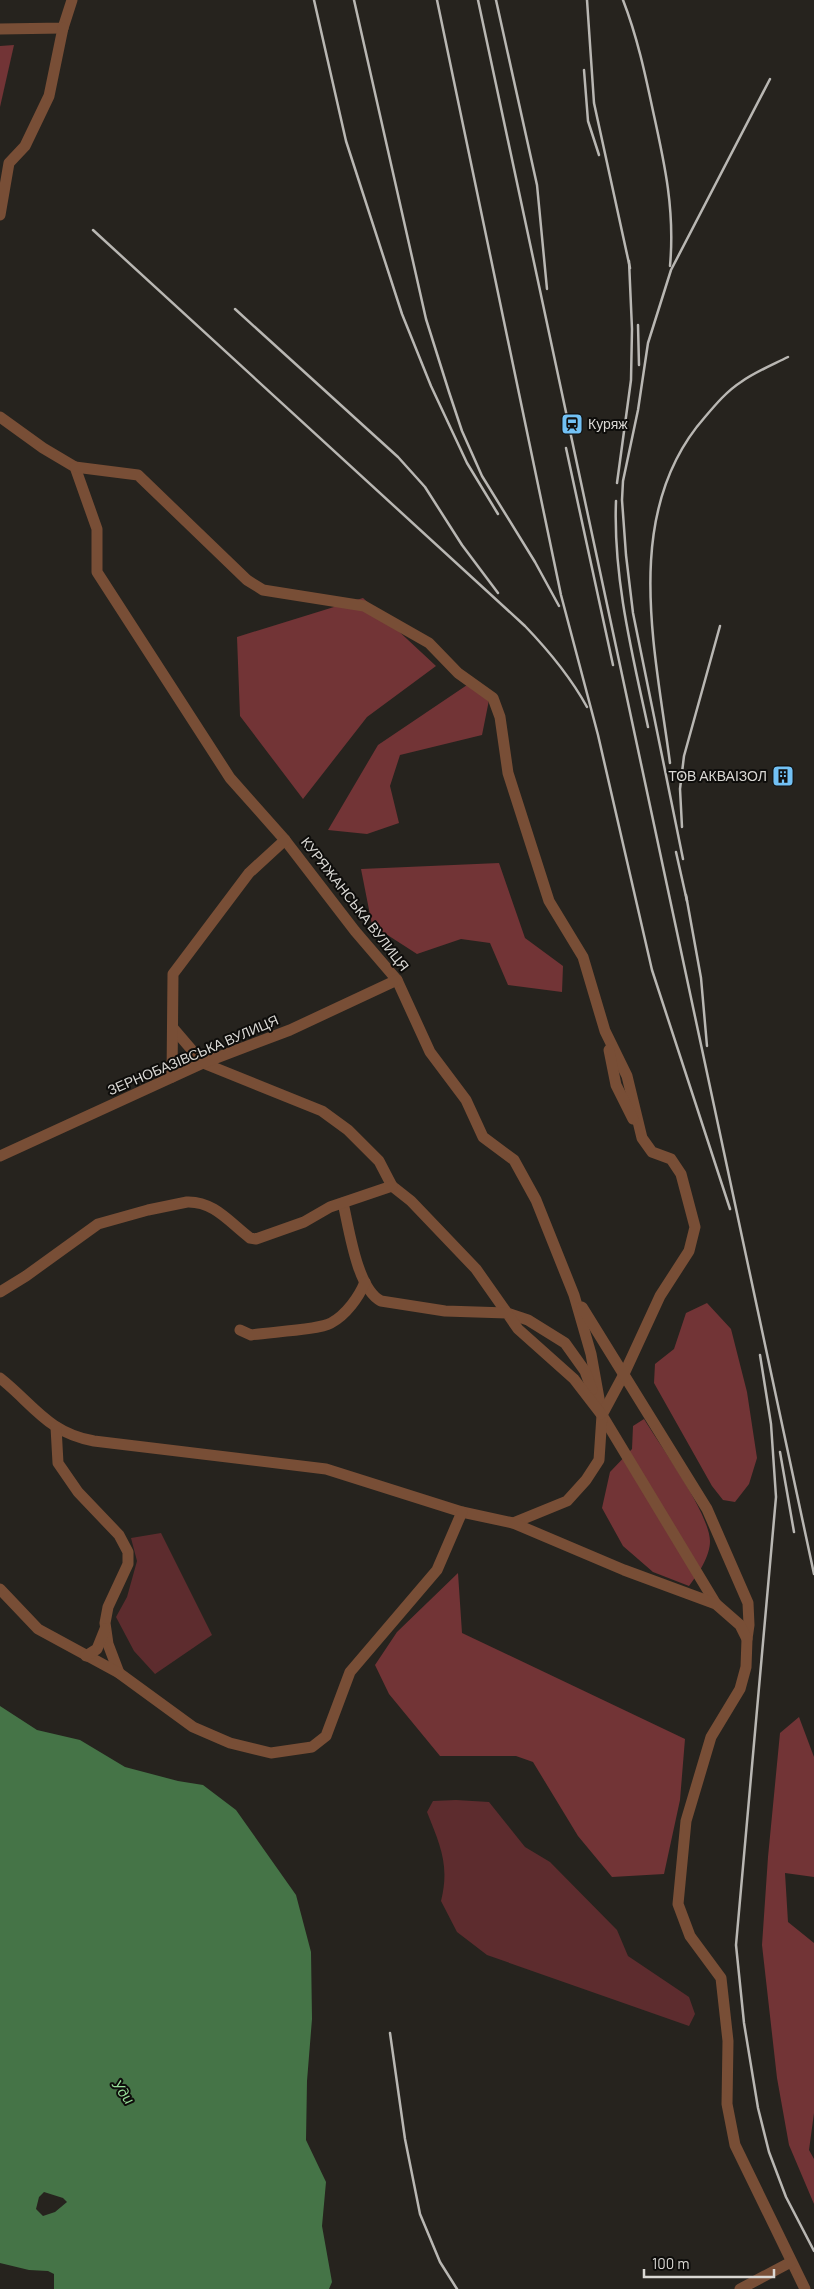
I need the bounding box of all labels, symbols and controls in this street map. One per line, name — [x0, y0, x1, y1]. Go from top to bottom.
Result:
station icon: Куряж — [560, 412, 584, 436]
place label: Куряж — [588, 415, 628, 432]
building icon: ТОВ АКВАІЗОЛ — [771, 764, 795, 788]
place label: ТОВ АКВАІЗОЛ — [668, 767, 767, 784]
street label: КУРЯЖАНСЬКА ВУЛИЦЯ — [298, 833, 413, 974]
street label: ЗЕРНОБАЗІВСЬКА ВУЛИЦЯ — [105, 1011, 281, 1098]
water label: Уди — [108, 2075, 139, 2108]
scale bar — [644, 2246, 774, 2278]
text: 100 m — [652, 2254, 690, 2272]

